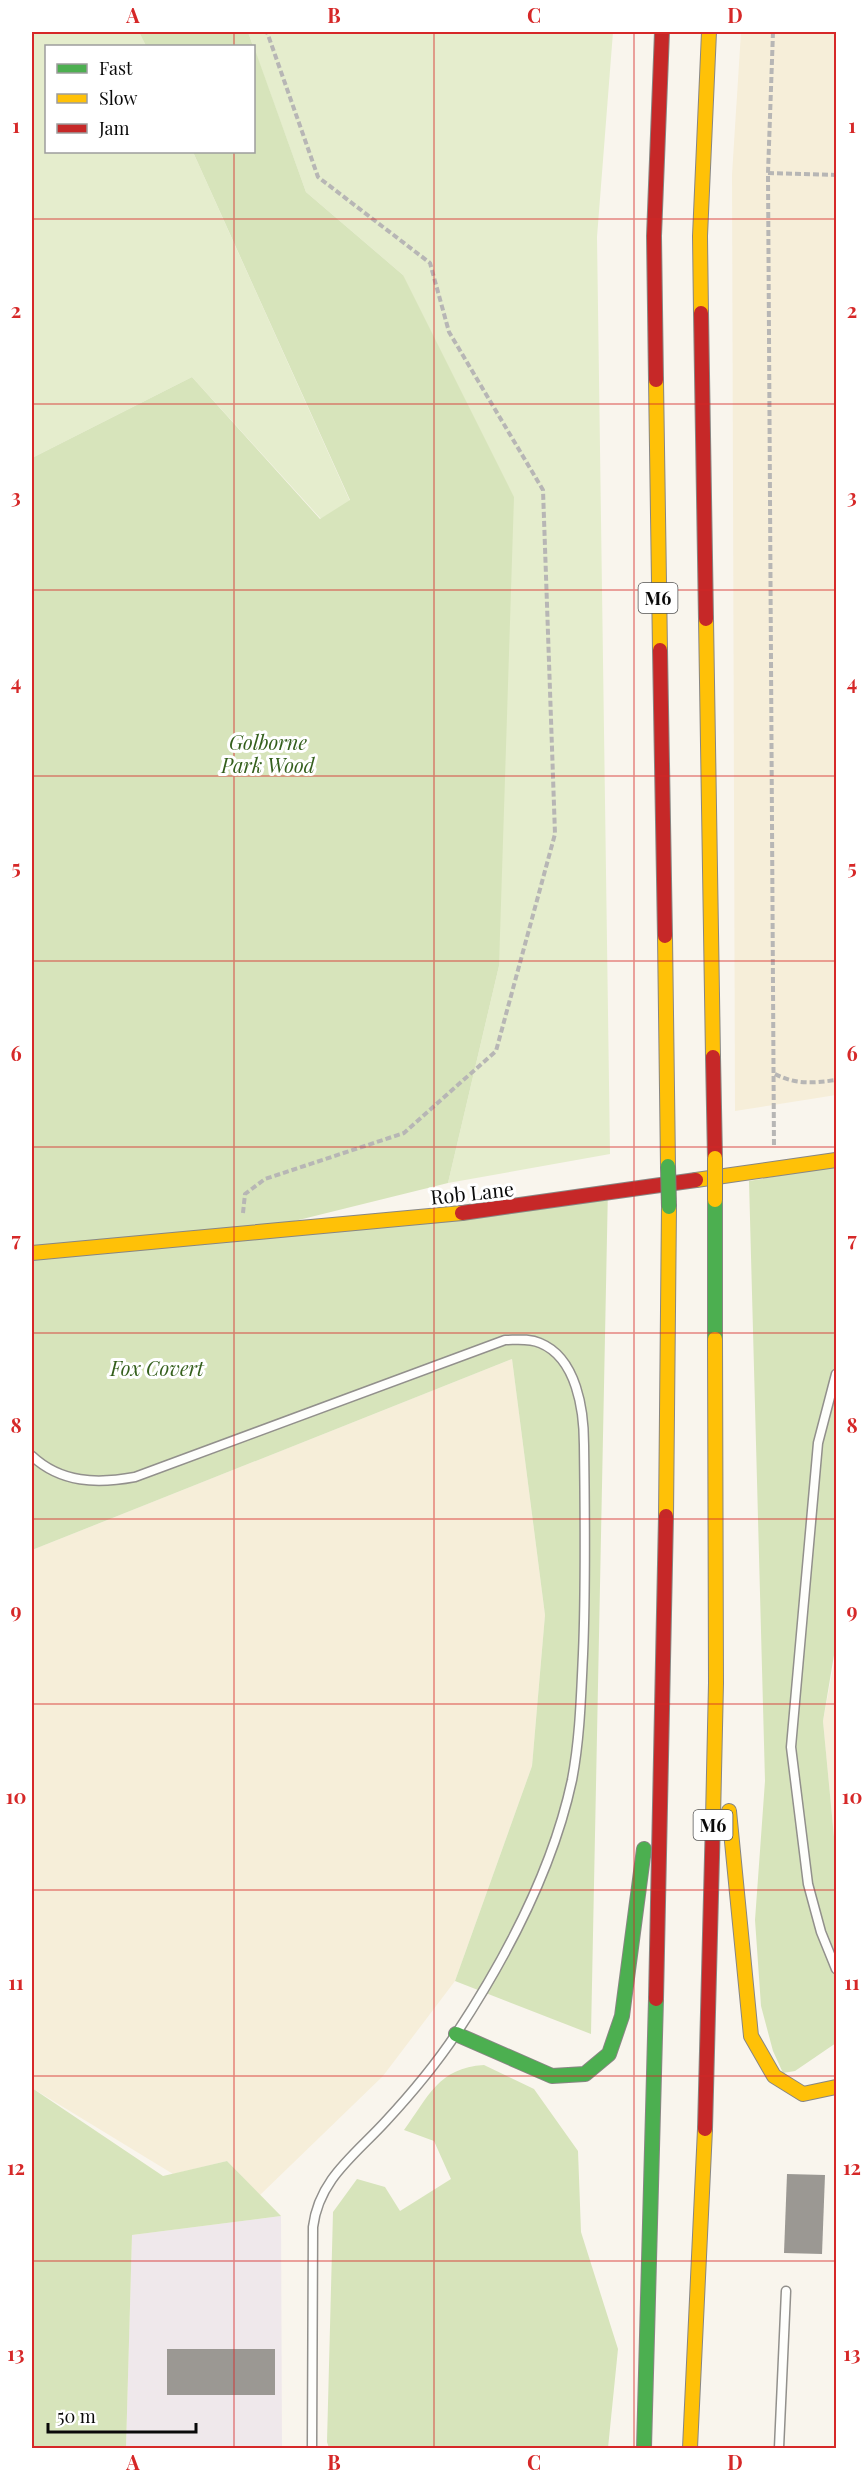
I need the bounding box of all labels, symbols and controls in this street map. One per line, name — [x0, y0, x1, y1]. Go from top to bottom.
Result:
text: A — [125, 1, 140, 28]
text: B — [327, 1, 341, 28]
text: C — [527, 1, 541, 28]
text: D — [727, 1, 743, 28]
legend — [45, 45, 255, 153]
text: Fast — [99, 56, 133, 80]
text: Slow — [99, 86, 137, 110]
text: 1 — [12, 111, 20, 138]
text: 1 — [848, 111, 856, 138]
text: Jam — [98, 116, 129, 140]
text: 2 — [11, 296, 21, 323]
text: 2 — [847, 296, 857, 323]
text: 3 — [11, 482, 21, 509]
text: 3 — [847, 482, 857, 509]
road number: M6 — [638, 583, 678, 613]
text: 4 — [11, 668, 21, 695]
text: 4 — [847, 668, 857, 695]
park label: Golborne Park Wood — [220, 728, 316, 778]
text: 5 — [11, 853, 21, 880]
text: 5 — [847, 853, 857, 880]
text: 6 — [10, 1039, 22, 1066]
text: 6 — [846, 1039, 858, 1066]
street label: Rob Lane — [429, 1174, 515, 1210]
text: 7 — [11, 1225, 21, 1252]
text: 7 — [847, 1225, 857, 1252]
park label: Fox Covert — [109, 1354, 205, 1381]
text: 8 — [10, 1411, 22, 1438]
text: 8 — [846, 1411, 858, 1438]
text: 9 — [10, 1596, 22, 1623]
text: 9 — [846, 1596, 858, 1623]
text: 10 — [6, 1782, 26, 1809]
text: 10 — [842, 1782, 862, 1809]
road number: M6 — [694, 1810, 732, 1840]
text: 11 — [8, 1968, 24, 1995]
text: 11 — [844, 1968, 860, 1995]
text: 12 — [7, 2153, 25, 2180]
text: 12 — [843, 2153, 861, 2180]
text: 13 — [7, 2339, 25, 2366]
text: 13 — [843, 2339, 861, 2366]
scale bar — [48, 2396, 196, 2434]
text: 50 m — [57, 2404, 96, 2428]
text: A — [125, 2448, 140, 2475]
text: B — [327, 2448, 341, 2475]
text: C — [527, 2448, 541, 2475]
text: D — [727, 2448, 743, 2475]

